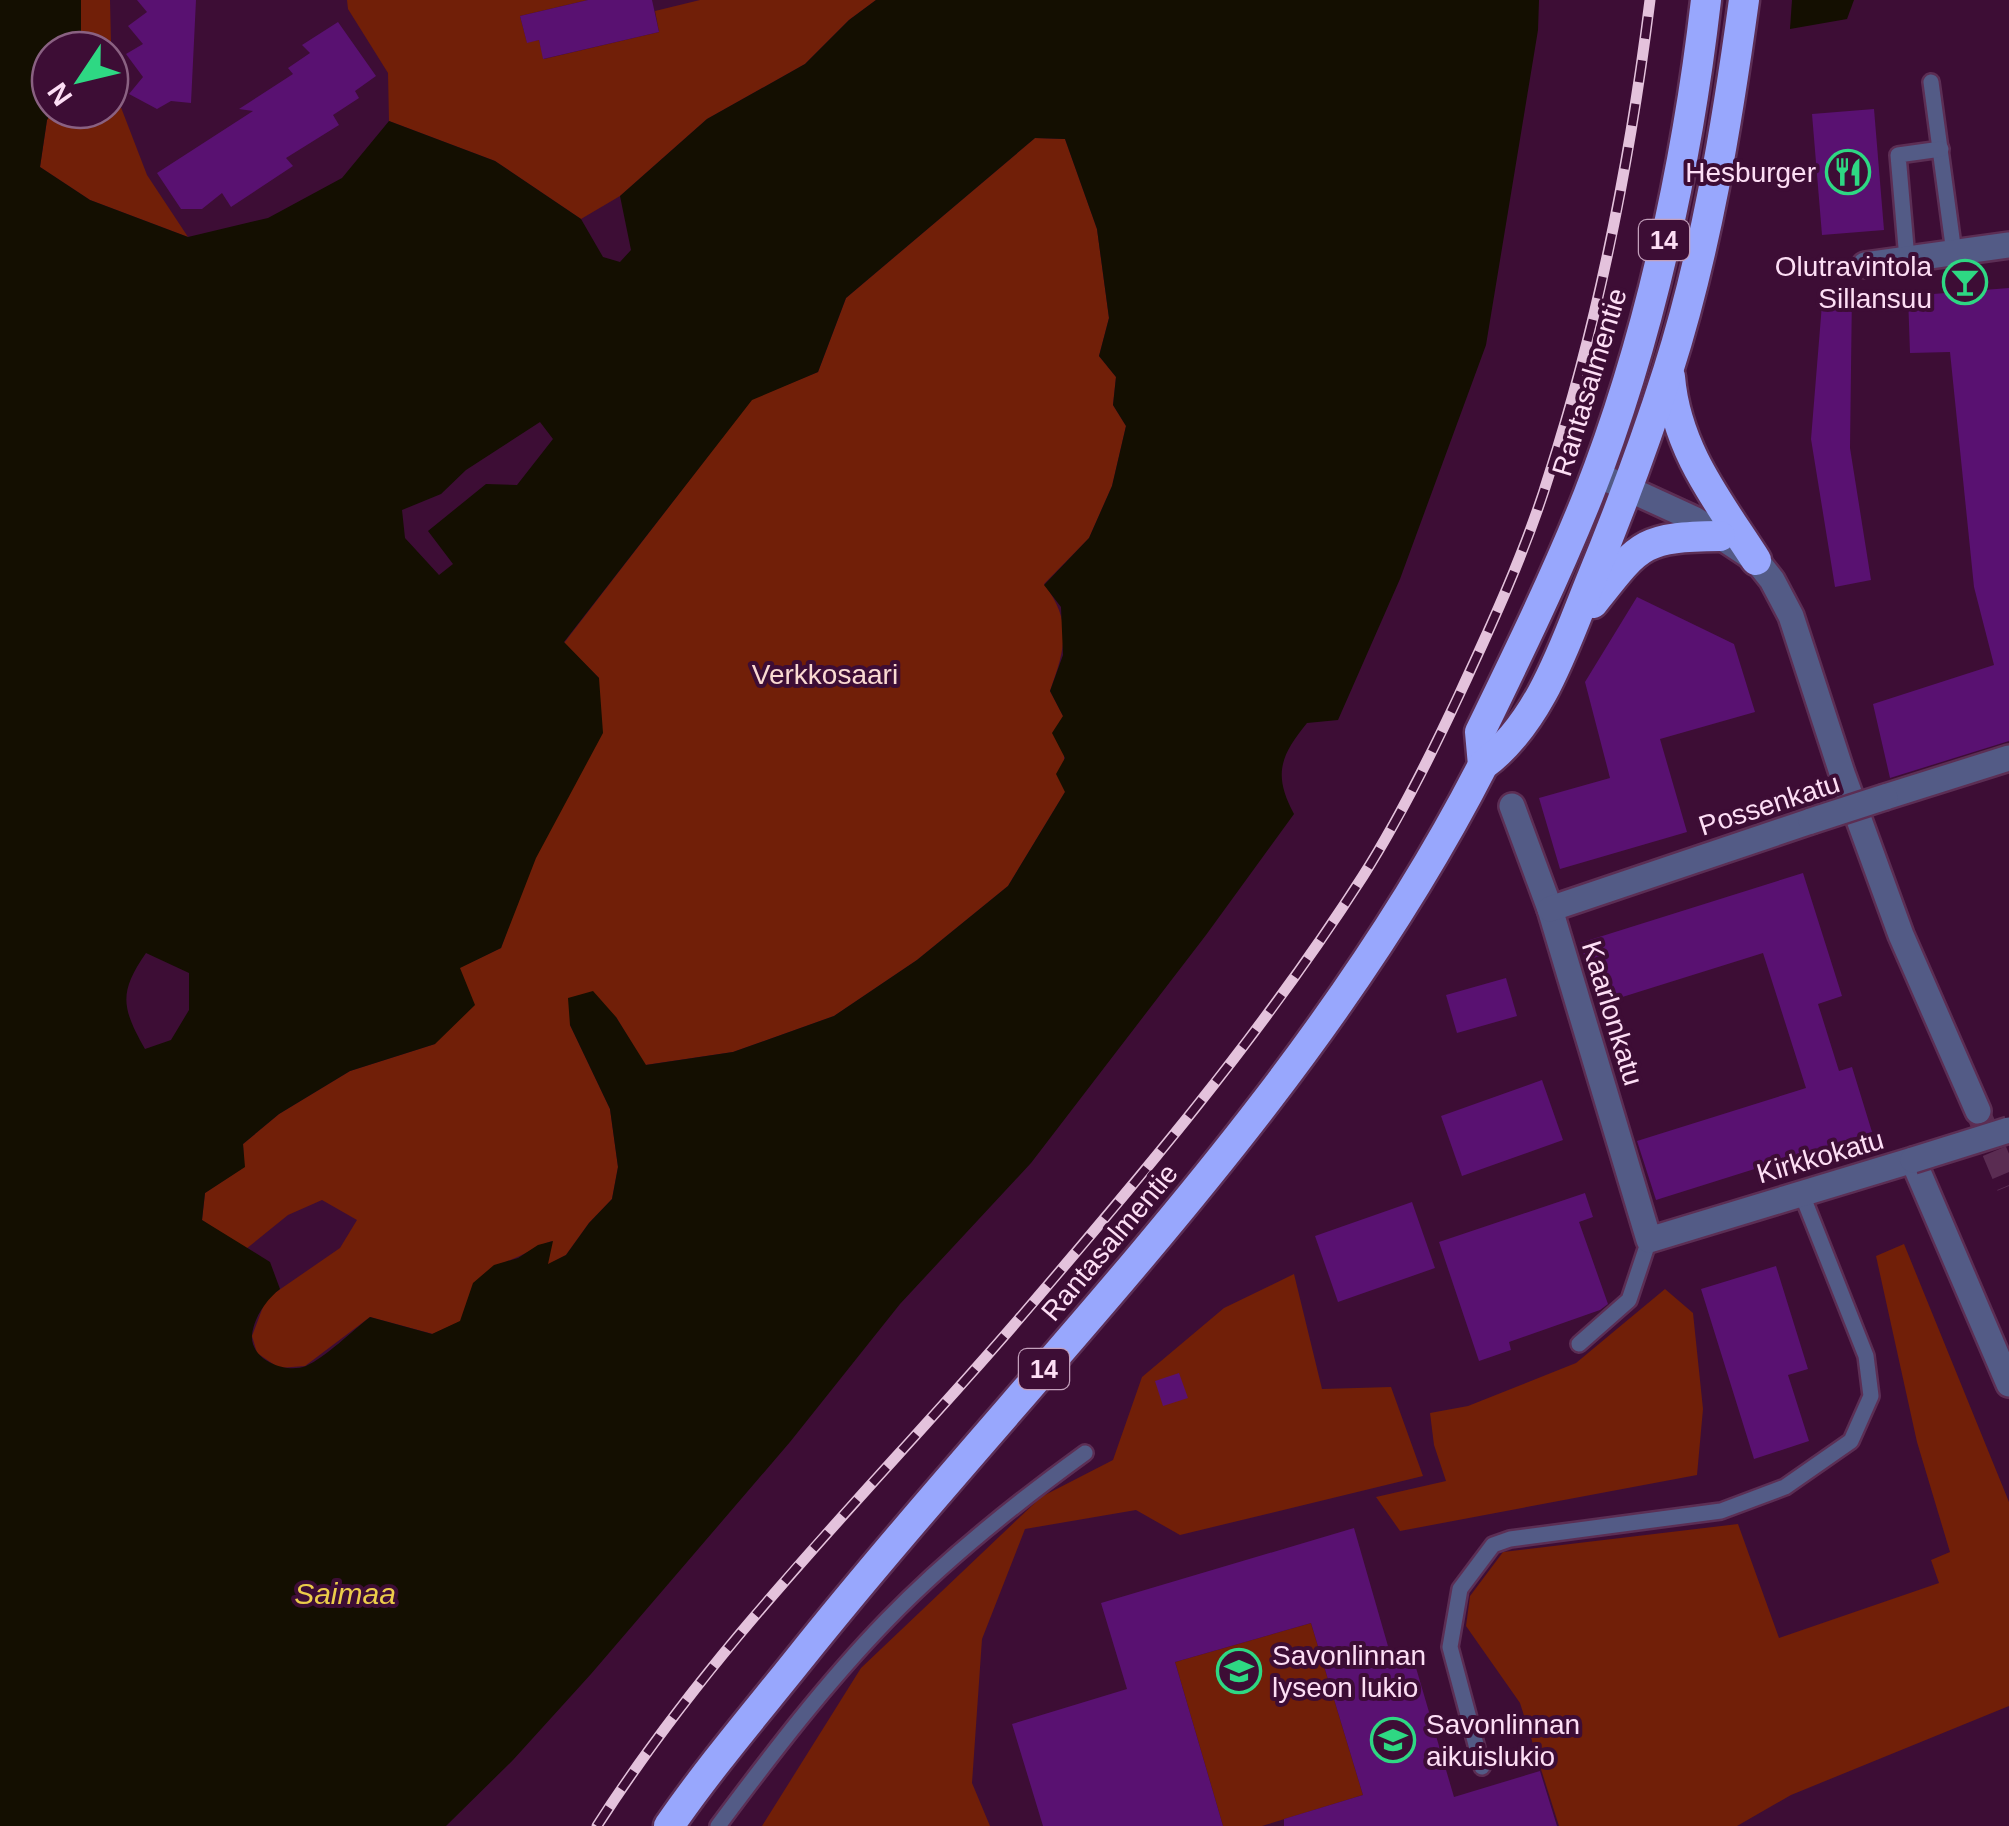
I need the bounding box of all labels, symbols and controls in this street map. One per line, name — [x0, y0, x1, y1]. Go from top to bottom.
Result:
north arrow — [30, 30, 130, 130]
text: N — [41, 77, 78, 111]
restaurant icon: Hesburger — [1825, 149, 1871, 195]
place label: Hesburger — [1685, 157, 1816, 188]
road number: 14 — [1639, 220, 1689, 260]
place label: Olutravintola Sillansuu — [1775, 251, 1932, 314]
bar icon: Olutravintola Sillansuu — [1942, 259, 1988, 305]
street label: Rantasalmentie — [1546, 285, 1633, 480]
park label: Verkkosaari — [752, 659, 898, 690]
street label: Possenkatu — [1695, 767, 1844, 842]
street label: Kaarlonkatu — [1576, 937, 1649, 1089]
street label: Kirkkokatu — [1753, 1124, 1887, 1189]
street label: Rantasalmentie — [1035, 1158, 1184, 1327]
road number: 14 — [1019, 1349, 1069, 1389]
water label: Saimaa — [294, 1577, 396, 1610]
place label: Savonlinnan lyseon lukio — [1272, 1640, 1426, 1703]
school or university icon: Savonlinnan lyseon lukio — [1216, 1648, 1262, 1694]
place label: Savonlinnan aikuislukio — [1426, 1709, 1580, 1772]
school or university icon: Savonlinnan aikuislukio — [1370, 1717, 1416, 1763]

